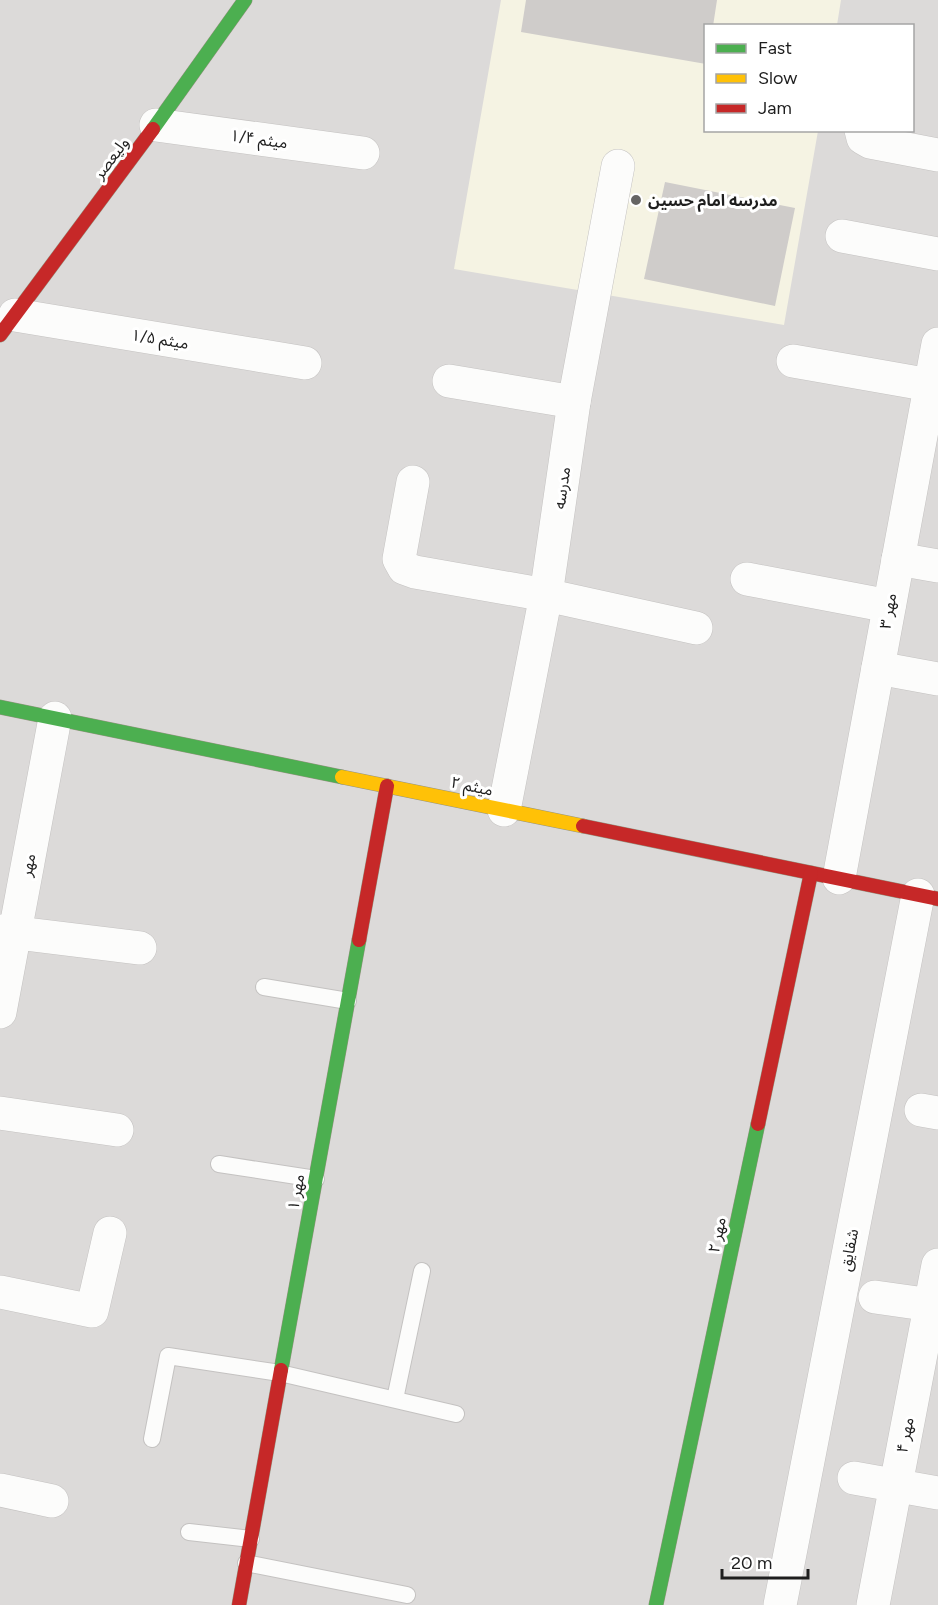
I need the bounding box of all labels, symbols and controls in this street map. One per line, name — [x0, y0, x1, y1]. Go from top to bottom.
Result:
legend — [704, 24, 914, 132]
text: Fast — [758, 37, 792, 59]
text: Slow — [758, 67, 797, 89]
text: Jam — [758, 97, 792, 119]
street label: میثم ۱/۴ — [229, 126, 289, 155]
street label: ولیعصر — [89, 133, 133, 183]
place label: مدرسه امام حسین — [648, 191, 778, 212]
marker: مدرسه امام حسین — [629, 193, 643, 207]
street label: میثم ۱/۵ — [129, 325, 190, 356]
street label: مدرسه — [550, 466, 574, 510]
street label: مهر ۳ — [876, 592, 900, 630]
street label: میثم ۲ — [449, 772, 495, 803]
street label: مهر — [16, 852, 40, 879]
street label: مهر ۱ — [284, 1173, 308, 1211]
street label: مهر ۲ — [704, 1215, 730, 1255]
street label: شقایق — [836, 1227, 863, 1273]
street label: مهر ۴ — [892, 1416, 918, 1454]
scale bar — [722, 1542, 808, 1580]
text: 20 m — [731, 1552, 772, 1574]

